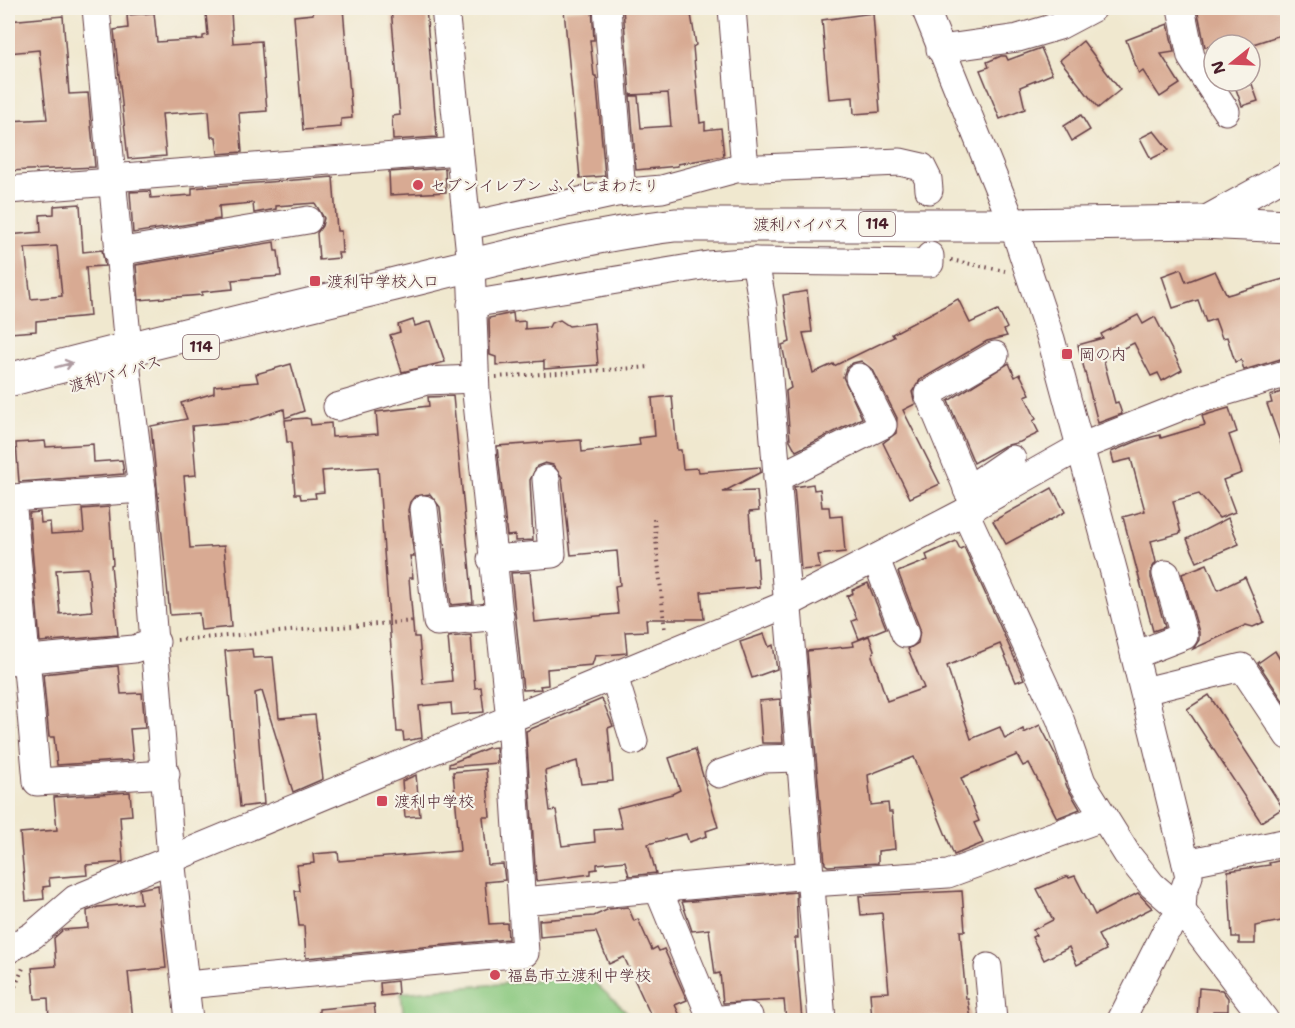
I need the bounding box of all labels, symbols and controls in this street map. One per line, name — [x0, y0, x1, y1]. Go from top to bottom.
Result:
north arrow — [1202, 33, 1262, 93]
text: N — [1206, 58, 1230, 77]
place label: セブンイレブン ふくしまわたり — [430, 175, 659, 196]
marker: セブンイレブン ふくしまわたり — [411, 178, 425, 192]
road number: 114 — [859, 212, 895, 236]
street label: 渡利バイパス — [753, 214, 849, 235]
place label: 渡利中学校入口 — [327, 271, 439, 292]
marker: 渡利中学校入口 — [308, 274, 322, 288]
road number: 114 — [183, 335, 219, 359]
place label: 岡の内 — [1079, 344, 1127, 365]
marker: 岡の内 — [1060, 347, 1074, 361]
street label: 渡利バイパス — [66, 350, 164, 397]
one-way arrow — [54, 359, 73, 370]
place label: 渡利中学校 — [394, 791, 474, 812]
marker: 渡利中学校 — [375, 794, 389, 808]
place label: 福島市立渡利中学校 — [507, 965, 651, 986]
marker: 福島市立渡利中学校 — [488, 968, 502, 982]

